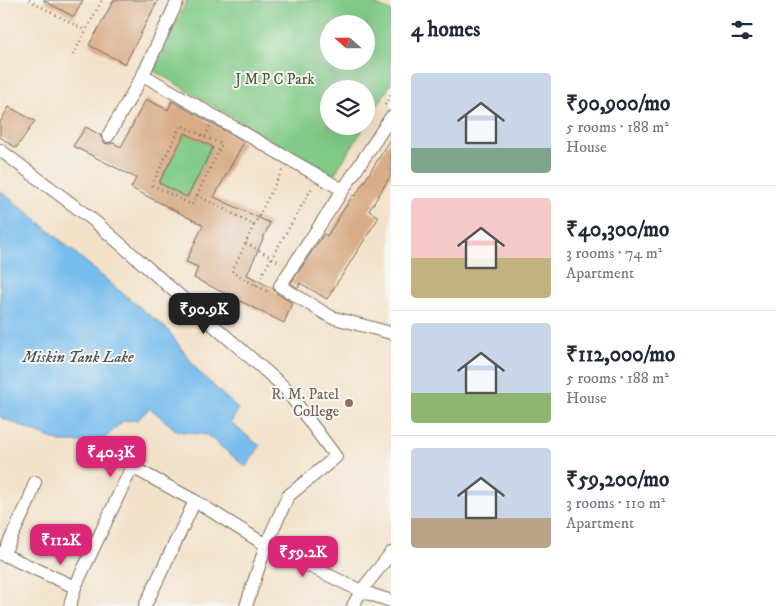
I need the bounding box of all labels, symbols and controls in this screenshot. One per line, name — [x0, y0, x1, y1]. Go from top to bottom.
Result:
north arrow — [320, 15, 375, 70]
map controls — [320, 15, 375, 135]
icon: filters — [728, 16, 756, 44]
text: 4 homes — [411, 17, 480, 43]
park label: J M P C Park — [233, 70, 315, 89]
button: layers — [320, 80, 375, 135]
text: ₹90,900/mo — [566, 91, 670, 117]
icon: home — [451, 93, 511, 153]
text: 5 rooms · 188 m² — [566, 117, 669, 137]
text: House — [566, 137, 607, 157]
text: ₹40,300/mo — [566, 217, 669, 243]
icon: home — [451, 218, 511, 278]
text: 3 rooms · 74 m² — [566, 243, 663, 263]
text: Apartment — [566, 263, 634, 283]
pin: ₹90.9K — [163, 292, 245, 335]
text: ₹90.9K — [180, 299, 228, 319]
text: ₹112,000/mo — [566, 342, 675, 368]
icon: home — [451, 343, 511, 403]
water label: Miskin Tank Lake — [22, 347, 134, 367]
text: 5 rooms · 188 m² — [566, 368, 669, 388]
place label: R. M. Patel College — [271, 385, 339, 421]
text: House — [566, 388, 607, 408]
marker: R. M. Patel College — [343, 397, 355, 409]
pin: ₹40.3K — [70, 436, 152, 478]
text: ₹40.3K — [87, 442, 135, 462]
text: ₹59,200/mo — [566, 467, 669, 493]
icon: home — [451, 468, 511, 528]
text: 3 rooms · 110 m² — [566, 493, 665, 513]
text: Apartment — [566, 513, 634, 533]
pin: ₹112K — [26, 524, 96, 566]
text: ₹112K — [41, 530, 81, 550]
pin: ₹59.2K — [262, 536, 344, 578]
text: ₹59.2K — [279, 542, 327, 562]

